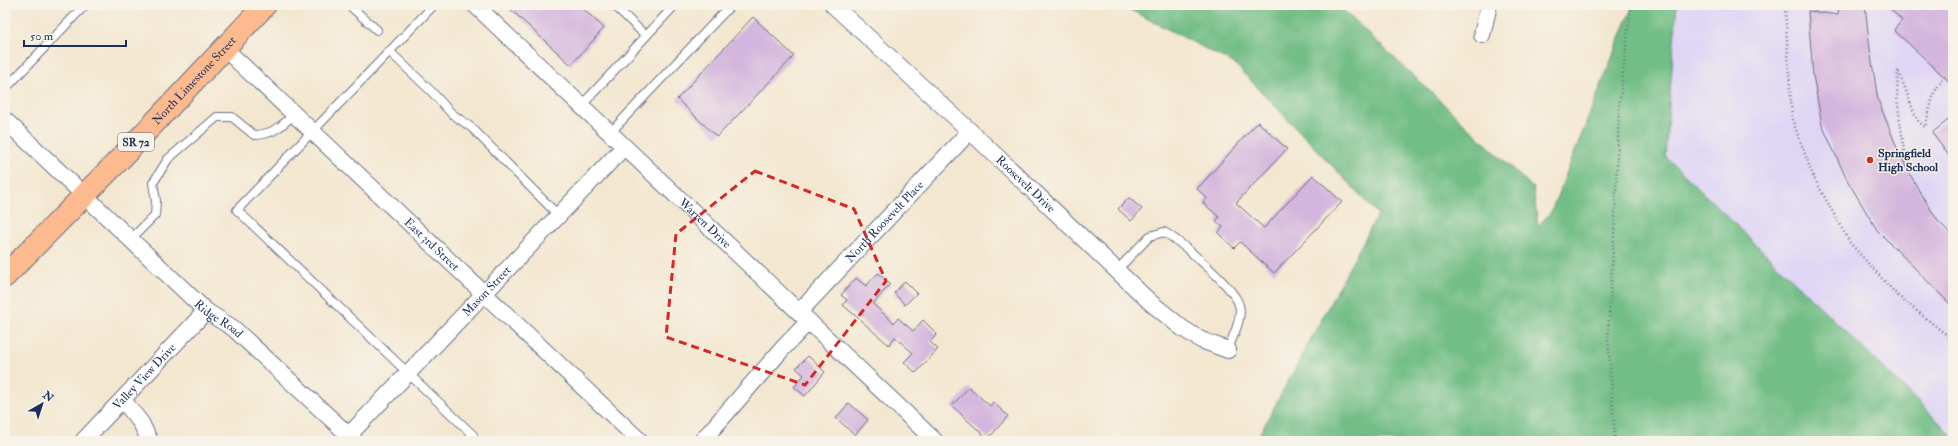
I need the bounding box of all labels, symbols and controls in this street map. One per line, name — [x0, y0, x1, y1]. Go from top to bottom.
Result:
scale bar — [24, 22, 126, 48]
text: 50 m — [30, 29, 54, 44]
street label: North Limestone Street — [149, 33, 239, 128]
road number: SR 72 — [118, 133, 154, 151]
place label: Springfield High School — [1878, 146, 1939, 175]
street label: Roosevelt Drive — [993, 152, 1059, 216]
marker: Springfield High School — [1865, 155, 1875, 165]
street label: North Roosevelt Place — [842, 178, 927, 266]
street label: Warren Drive — [675, 194, 734, 251]
street label: East 3rd Street — [401, 215, 463, 274]
street label: Mason Street — [459, 263, 514, 319]
street label: Ridge Road — [191, 296, 246, 341]
street label: Valley View Drive — [109, 340, 179, 413]
north arrow — [22, 384, 62, 424]
text: N — [39, 388, 57, 405]

